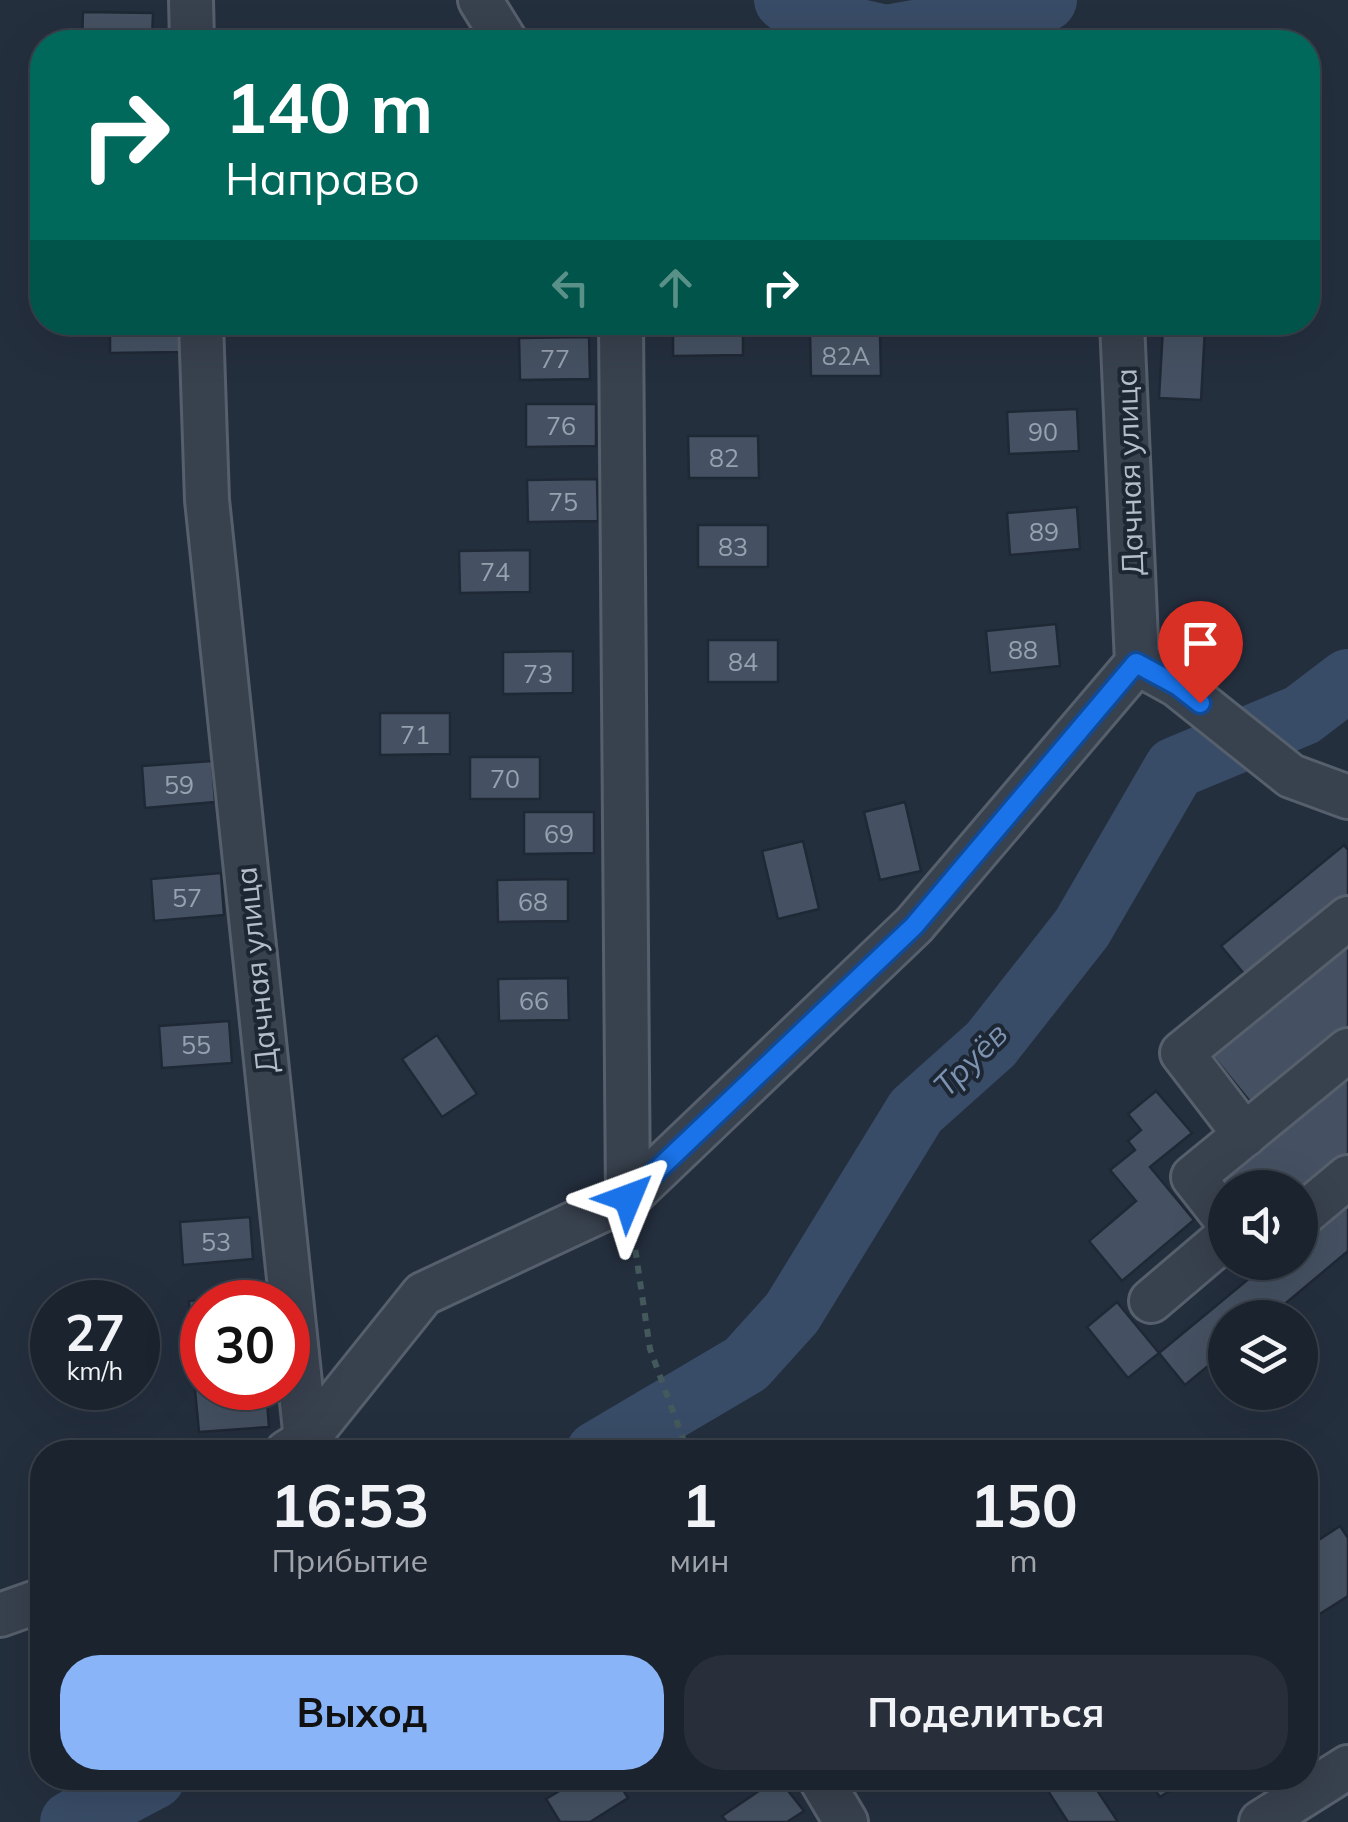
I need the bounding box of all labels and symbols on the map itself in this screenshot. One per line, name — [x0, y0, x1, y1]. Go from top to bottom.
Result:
house number: 82А — [822, 340, 870, 371]
house number: 77 — [540, 343, 570, 374]
street label: Дачная улица — [1106, 368, 1152, 576]
house number: 76 — [546, 410, 576, 441]
house number: 90 — [1028, 416, 1058, 447]
house number: 82 — [709, 442, 739, 473]
house number: 75 — [548, 486, 578, 517]
house number: 89 — [1029, 516, 1059, 547]
house number: 83 — [718, 531, 748, 562]
house number: 74 — [480, 556, 510, 587]
pin — [1158, 601, 1243, 704]
house number: 88 — [1008, 634, 1038, 665]
house number: 84 — [728, 646, 758, 677]
house number: 73 — [523, 658, 553, 689]
house number: 71 — [400, 719, 430, 750]
house number: 70 — [490, 763, 520, 794]
house number: 59 — [164, 769, 194, 800]
house number: 69 — [544, 818, 574, 849]
street label: Дачная улица — [226, 865, 286, 1075]
house number: 57 — [172, 882, 202, 913]
house number: 68 — [518, 886, 548, 917]
house number: 66 — [519, 985, 549, 1016]
water label: Труёв — [924, 1013, 1016, 1105]
house number: 55 — [181, 1029, 211, 1060]
position arrow — [576, 1146, 680, 1250]
house number: 53 — [201, 1226, 231, 1257]
speed limit sign: 30 — [180, 1280, 310, 1410]

